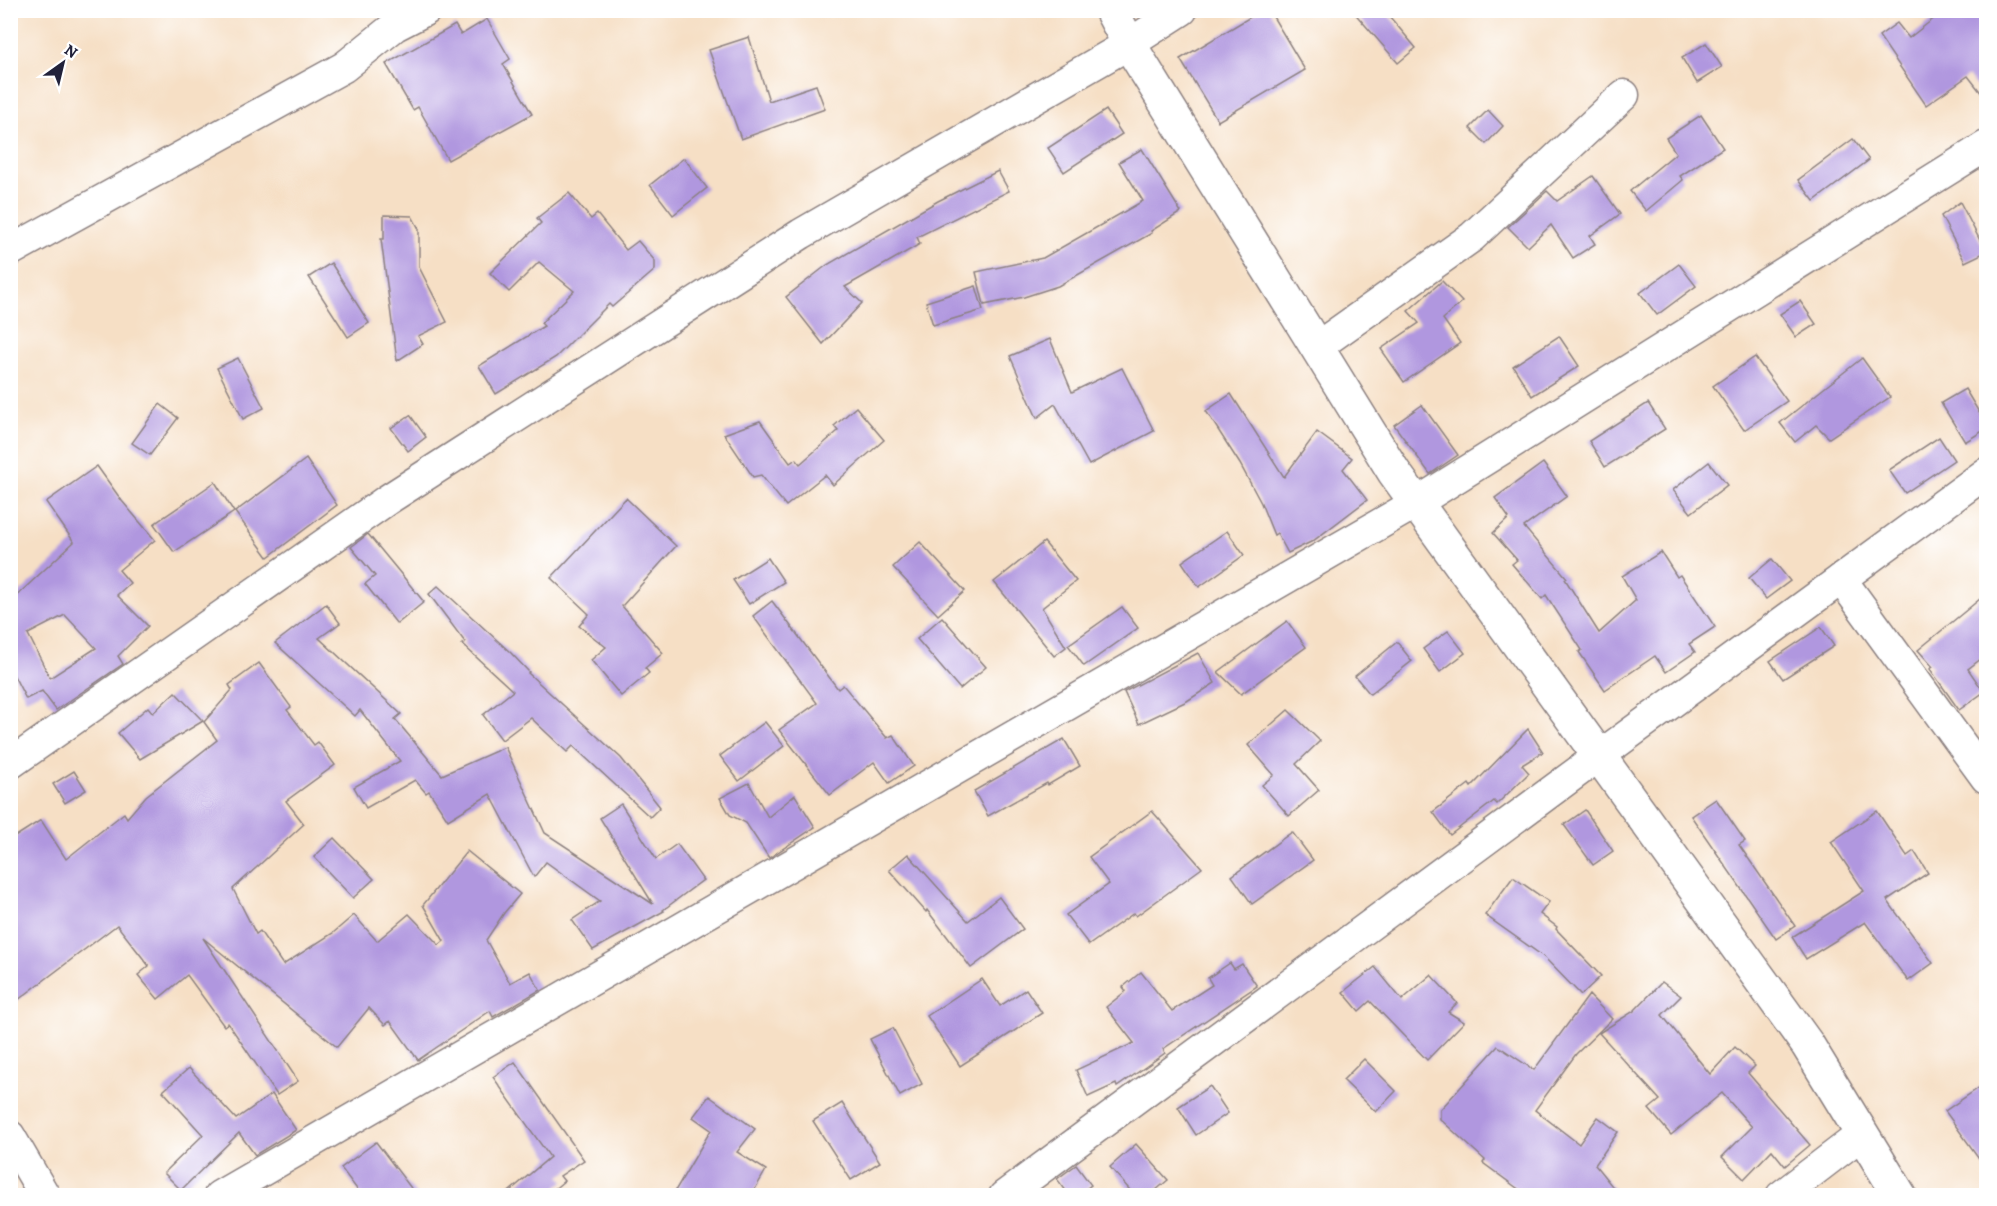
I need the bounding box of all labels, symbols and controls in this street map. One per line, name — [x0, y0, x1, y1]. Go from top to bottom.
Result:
north arrow — [33, 33, 93, 93]
text: N — [60, 39, 82, 64]

